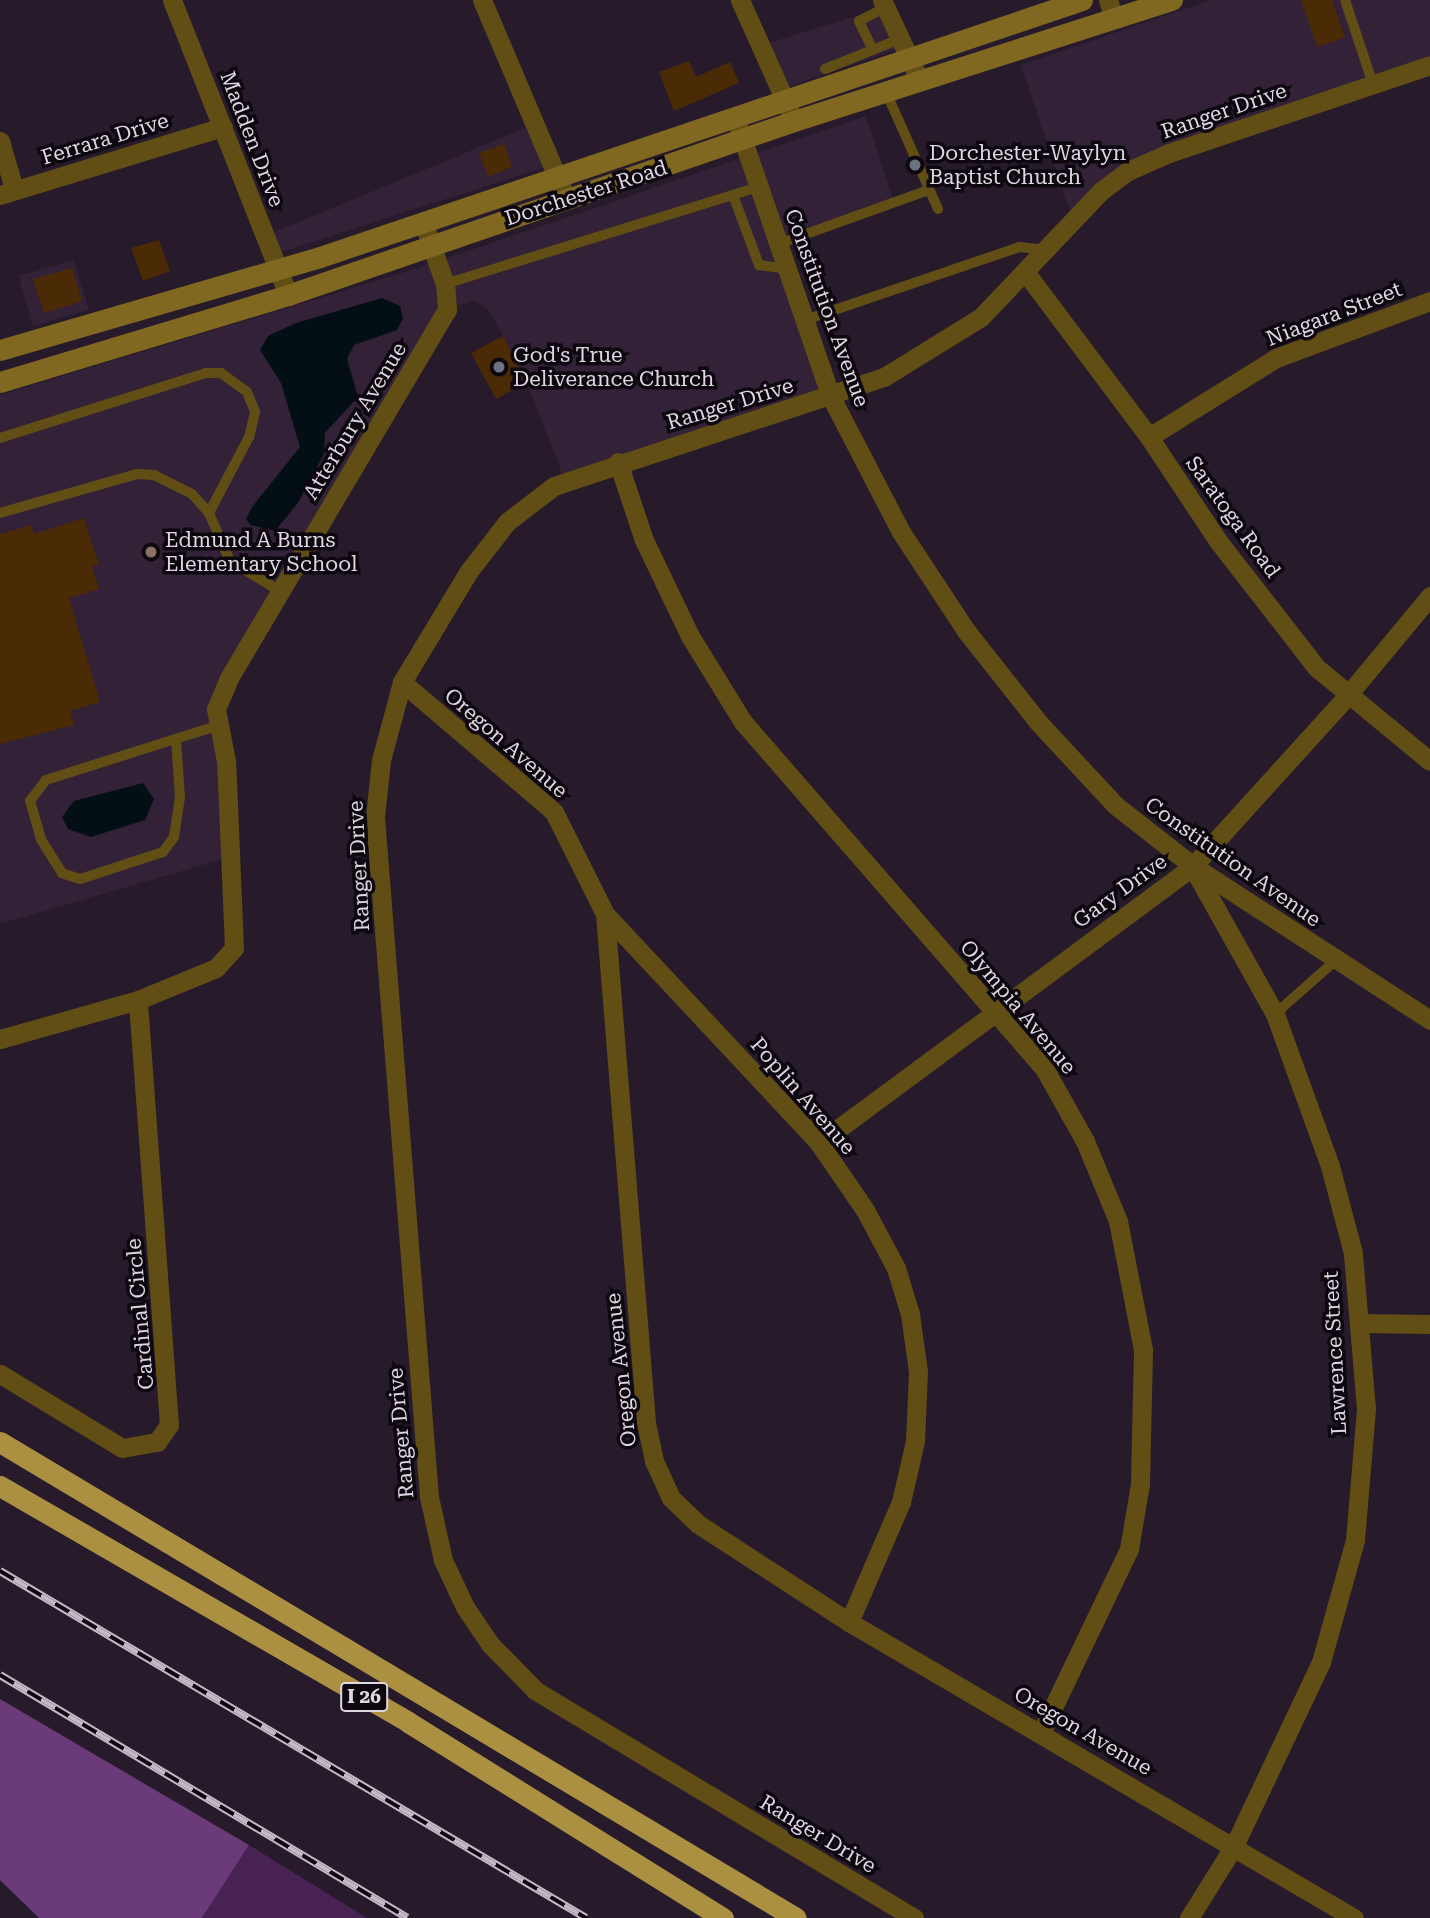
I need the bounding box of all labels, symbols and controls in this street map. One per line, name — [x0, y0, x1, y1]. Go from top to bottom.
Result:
street label: Madden Drive — [215, 68, 289, 210]
street label: Ranger Drive — [1158, 78, 1290, 144]
street label: Ferrara Drive — [38, 108, 172, 170]
place label: Dorchester-Waylyn Baptist Church — [929, 140, 1126, 190]
street label: Dorchester Road — [502, 155, 670, 231]
marker: Dorchester-Waylyn Baptist Church — [907, 157, 923, 173]
street label: Constitution Avenue — [779, 206, 875, 410]
street label: Niagara Street — [1263, 277, 1405, 351]
street label: Atterbury Avenue — [298, 338, 412, 504]
place label: God's True Deliverance Church — [513, 342, 714, 392]
marker: God's True Deliverance Church — [491, 359, 507, 375]
street label: Ranger Drive — [664, 373, 796, 435]
street label: Saratoga Road — [1180, 451, 1286, 583]
place label: Edmund A Burns Elementary School — [165, 527, 358, 577]
marker: Edmund A Burns Elementary School — [143, 544, 159, 560]
street label: Oregon Avenue — [439, 683, 573, 803]
street label: Constitution Avenue — [1140, 792, 1326, 932]
street label: Ranger Drive — [343, 800, 375, 932]
street label: Gary Drive — [1068, 849, 1172, 933]
street label: Olympia Avenue — [955, 935, 1081, 1079]
street label: Poplin Avenue — [745, 1032, 861, 1160]
street label: Cardinal Circle — [121, 1237, 159, 1391]
street label: Lawrence Street — [1318, 1271, 1352, 1435]
street label: Oregon Avenue — [600, 1292, 642, 1448]
street label: Ranger Drive — [383, 1367, 419, 1499]
road number: I 26 — [340, 1681, 388, 1712]
street label: Oregon Avenue — [1010, 1681, 1156, 1781]
street label: Ranger Drive — [755, 1789, 881, 1879]

